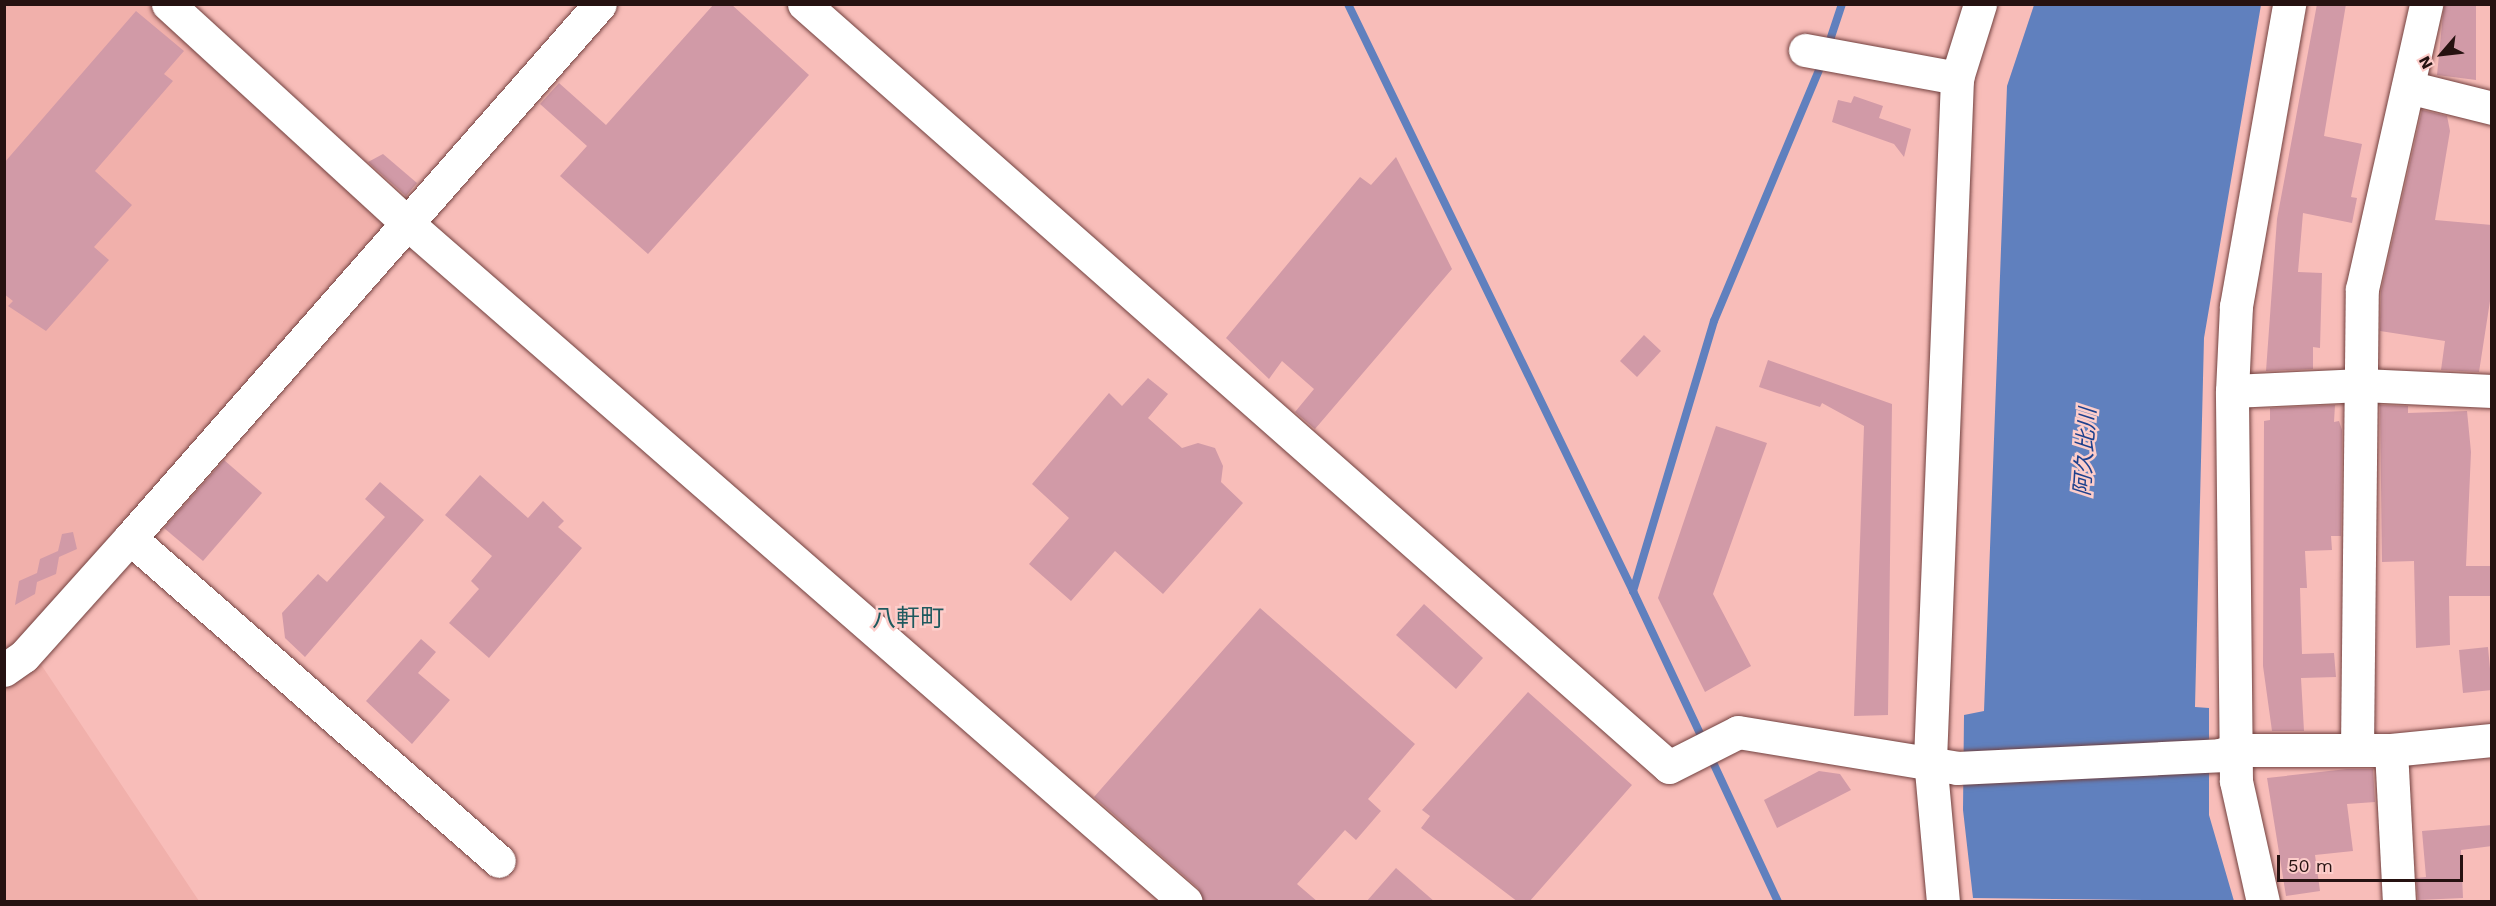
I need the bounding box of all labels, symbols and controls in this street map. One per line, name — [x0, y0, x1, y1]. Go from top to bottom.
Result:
north arrow — [2412, 24, 2472, 84]
text: N — [2414, 53, 2437, 72]
water label: 阿久比川 — [2069, 407, 2101, 497]
district label: 八軒町 — [872, 605, 944, 633]
scale bar — [2280, 843, 2466, 881]
text: 50 m — [2288, 855, 2333, 876]

